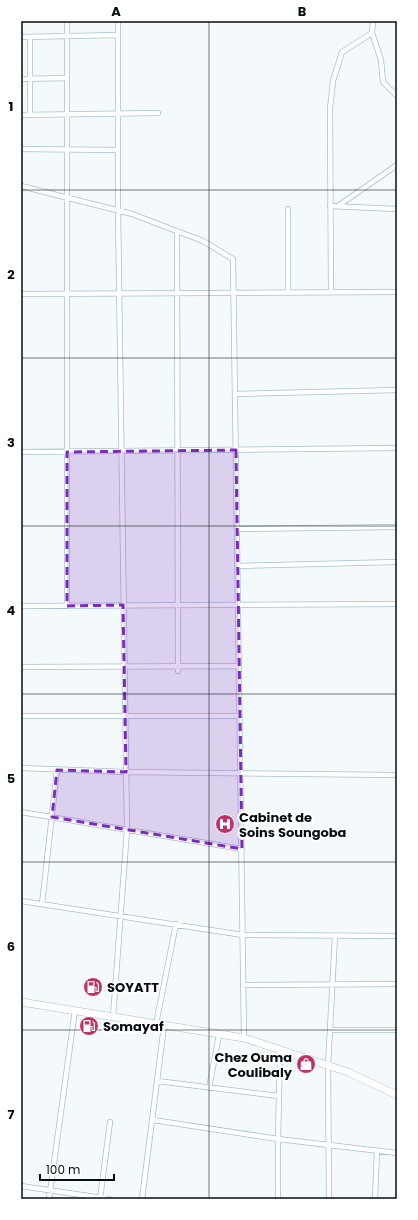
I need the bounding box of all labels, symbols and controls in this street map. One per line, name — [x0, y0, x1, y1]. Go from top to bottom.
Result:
text: A — [111, 2, 121, 21]
text: B — [298, 2, 307, 21]
text: 1 — [9, 97, 13, 116]
text: 2 — [7, 265, 15, 284]
text: 3 — [7, 433, 15, 452]
text: 4 — [7, 601, 16, 620]
text: 5 — [7, 769, 15, 788]
place label: Cabinet de Soins Soungoba — [239, 808, 347, 842]
hospital icon: Cabinet de Soins Soungoba — [214, 813, 236, 835]
text: 6 — [7, 937, 15, 956]
fuel station icon: SOYATT — [82, 976, 104, 998]
place label: SOYATT — [107, 978, 159, 997]
fuel station icon: Somayaf — [78, 1015, 100, 1037]
place label: Somayaf — [103, 1017, 164, 1036]
place label: Chez Ouma Coulibaly — [215, 1048, 293, 1082]
shop icon: Chez Ouma Coulibaly — [295, 1053, 317, 1075]
text: 7 — [8, 1105, 15, 1124]
scale bar — [40, 1156, 114, 1182]
text: 100 m — [46, 1161, 80, 1178]

